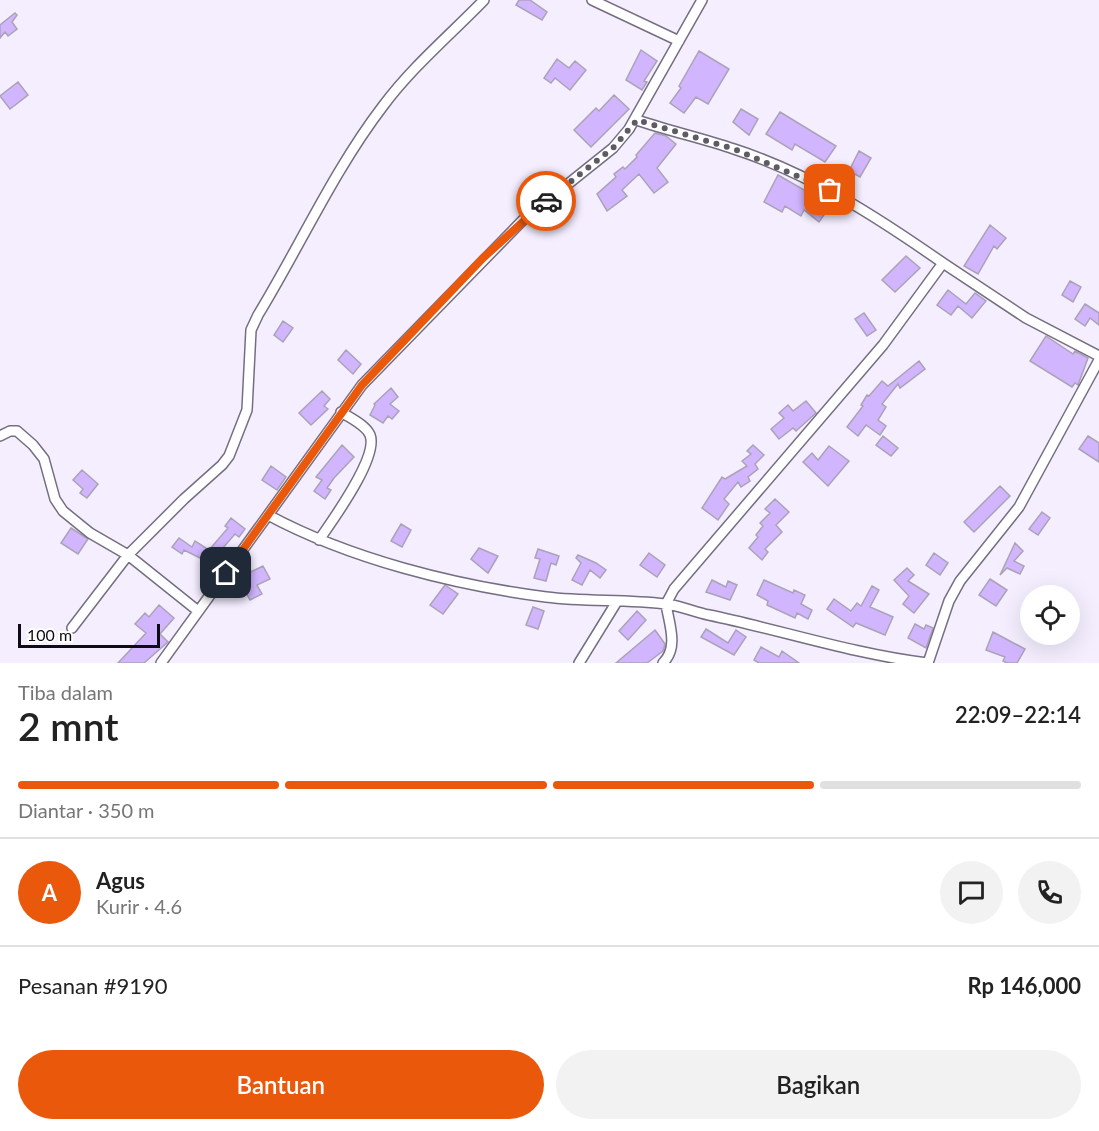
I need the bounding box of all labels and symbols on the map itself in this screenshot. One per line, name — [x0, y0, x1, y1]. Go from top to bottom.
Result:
pin — [804, 164, 855, 215]
courier — [516, 171, 576, 231]
pin — [200, 547, 251, 598]
scale bar — [18, 621, 160, 648]

